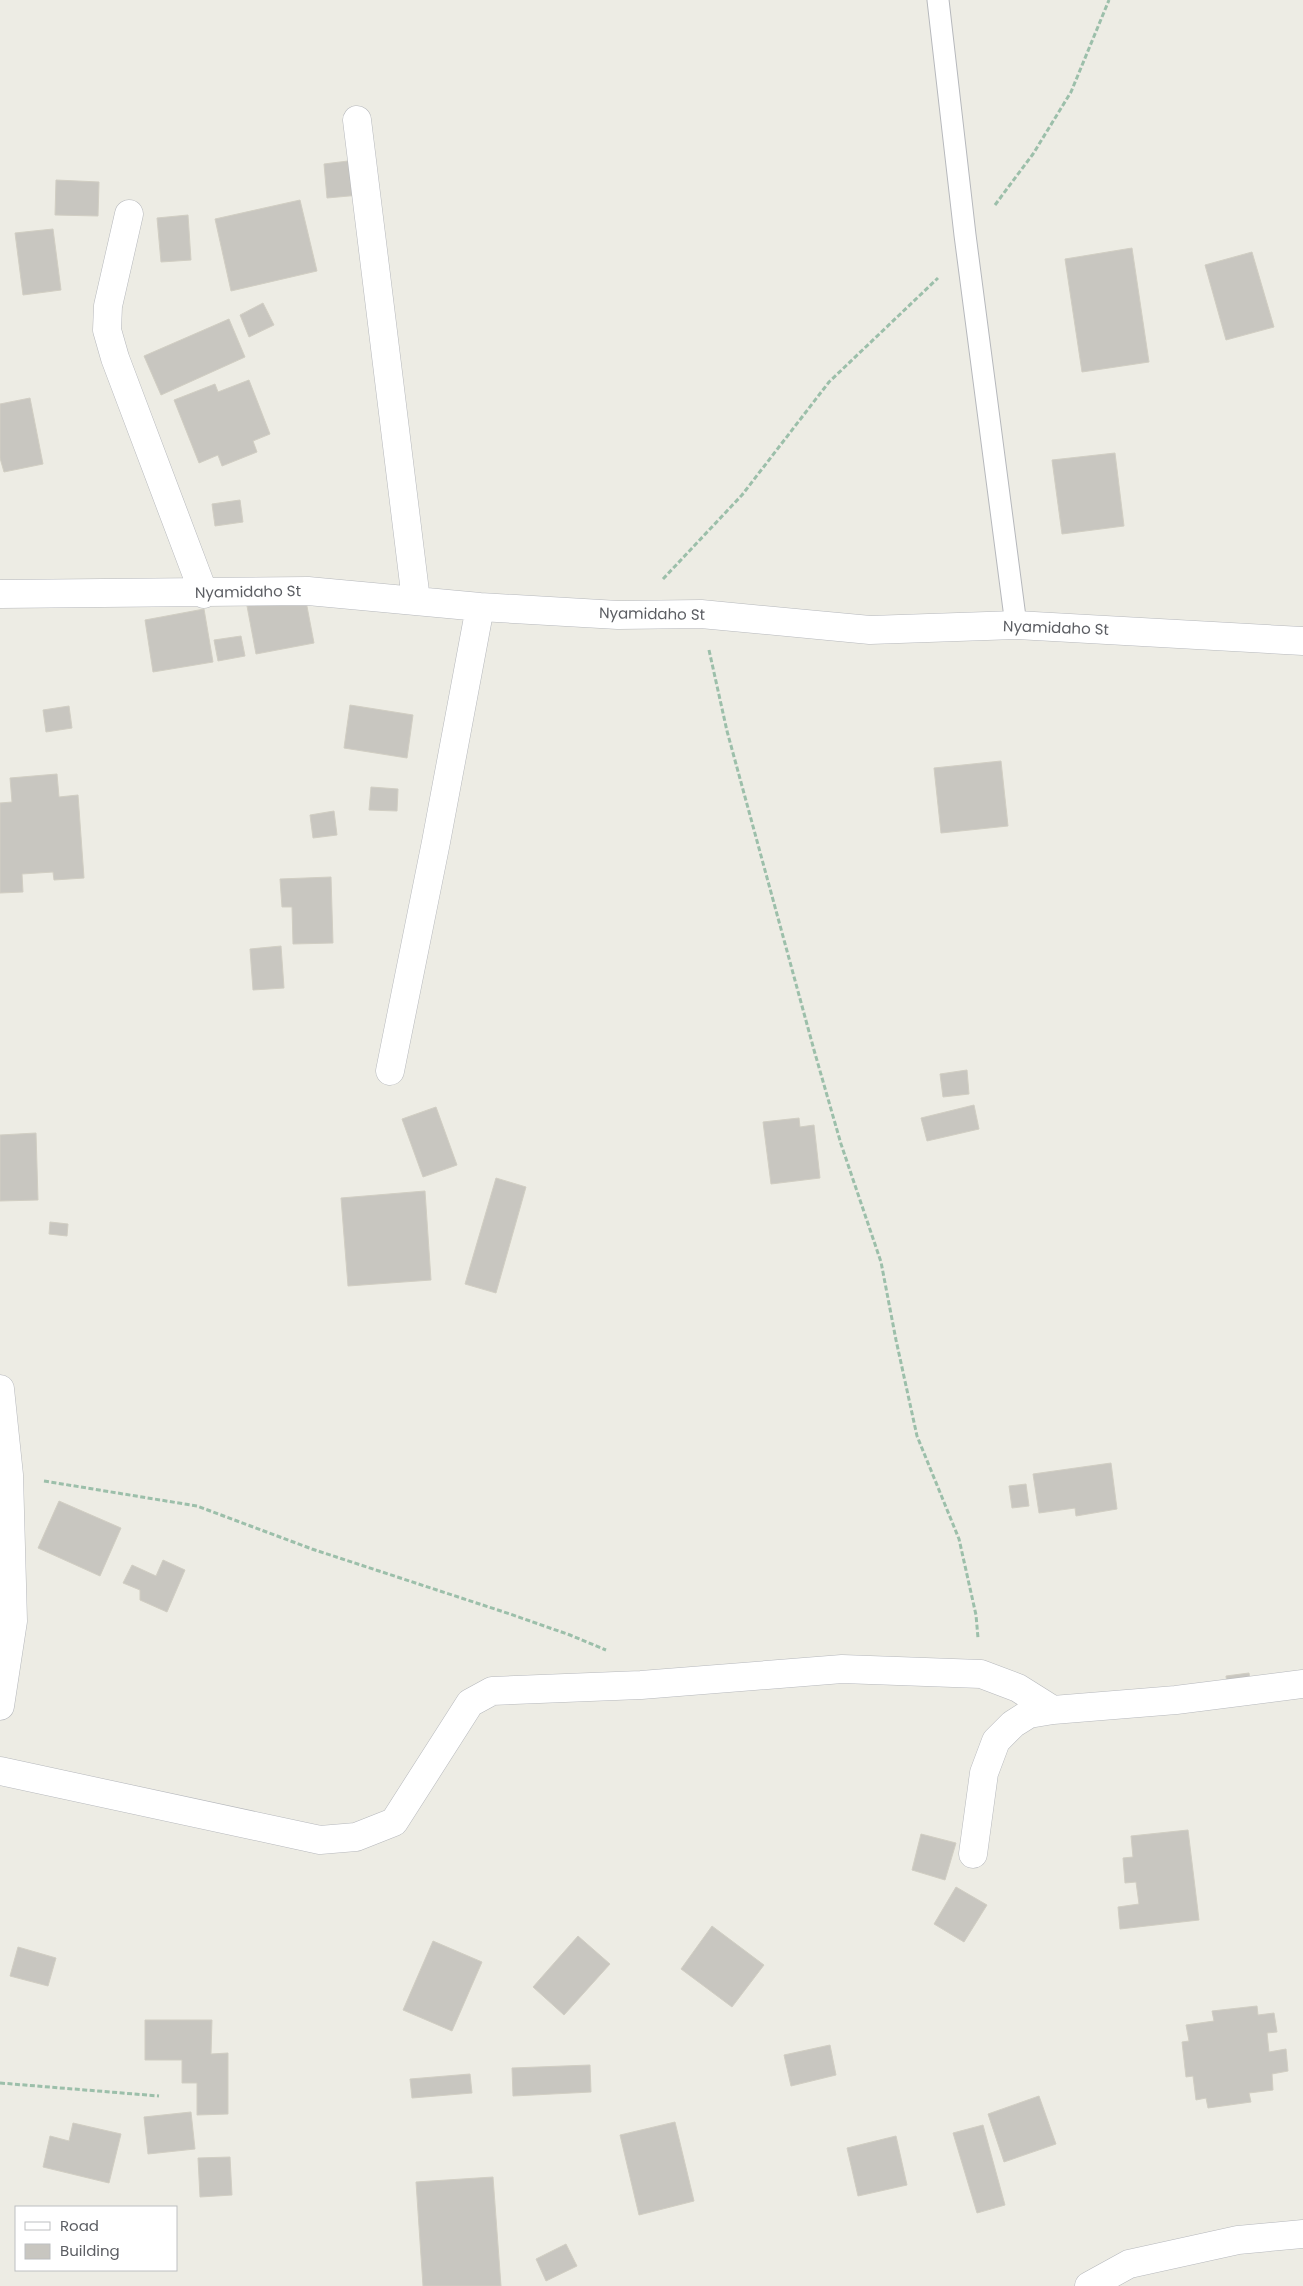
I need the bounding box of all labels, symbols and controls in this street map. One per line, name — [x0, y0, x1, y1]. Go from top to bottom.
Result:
street label: Nyamidaho St — [195, 580, 301, 603]
street label: Nyamidaho St — [599, 602, 705, 625]
street label: Nyamidaho St — [1003, 615, 1109, 640]
legend — [15, 2206, 178, 2271]
text: Road — [60, 2215, 99, 2236]
text: Building — [60, 2240, 120, 2261]

